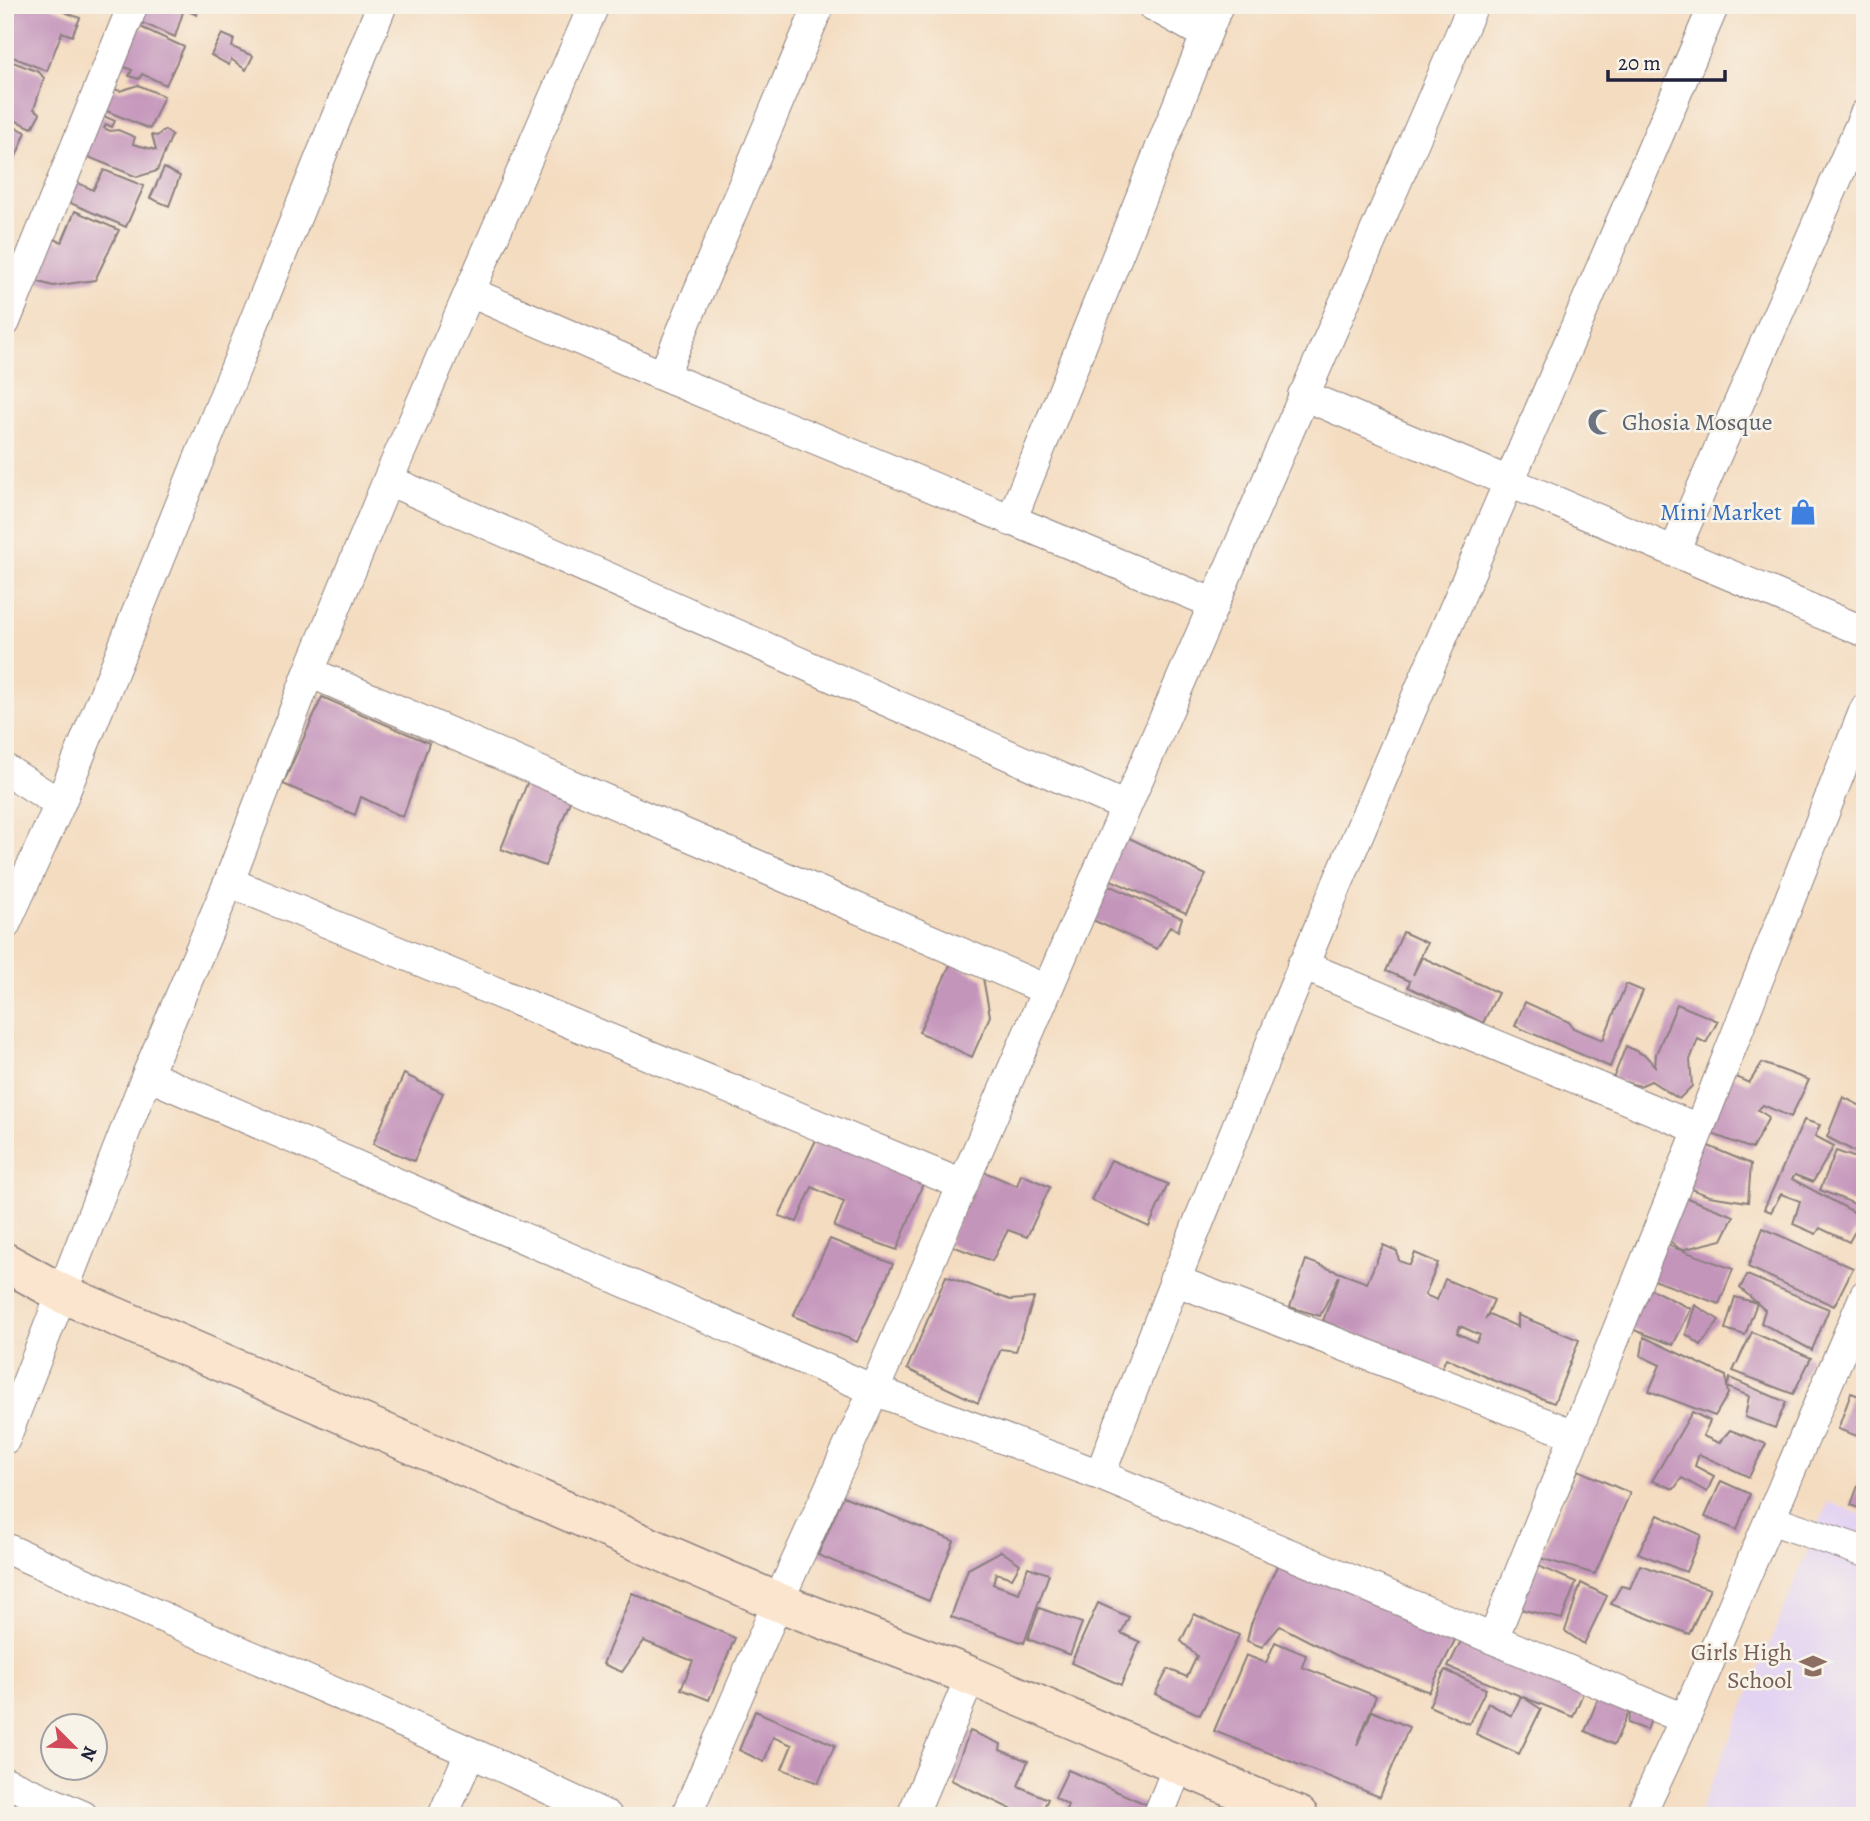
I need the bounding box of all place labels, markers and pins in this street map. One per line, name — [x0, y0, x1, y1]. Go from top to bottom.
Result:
place label: Ghosia Mosque — [1622, 406, 1772, 438]
mosque icon: Ghosia Mosque — [1586, 407, 1616, 437]
place label: Mini Market — [1660, 496, 1782, 528]
shop icon: Mini Market — [1788, 497, 1818, 527]
place label: Girls High School — [1691, 1636, 1792, 1696]
school or university icon: Girls High School — [1798, 1651, 1828, 1681]

